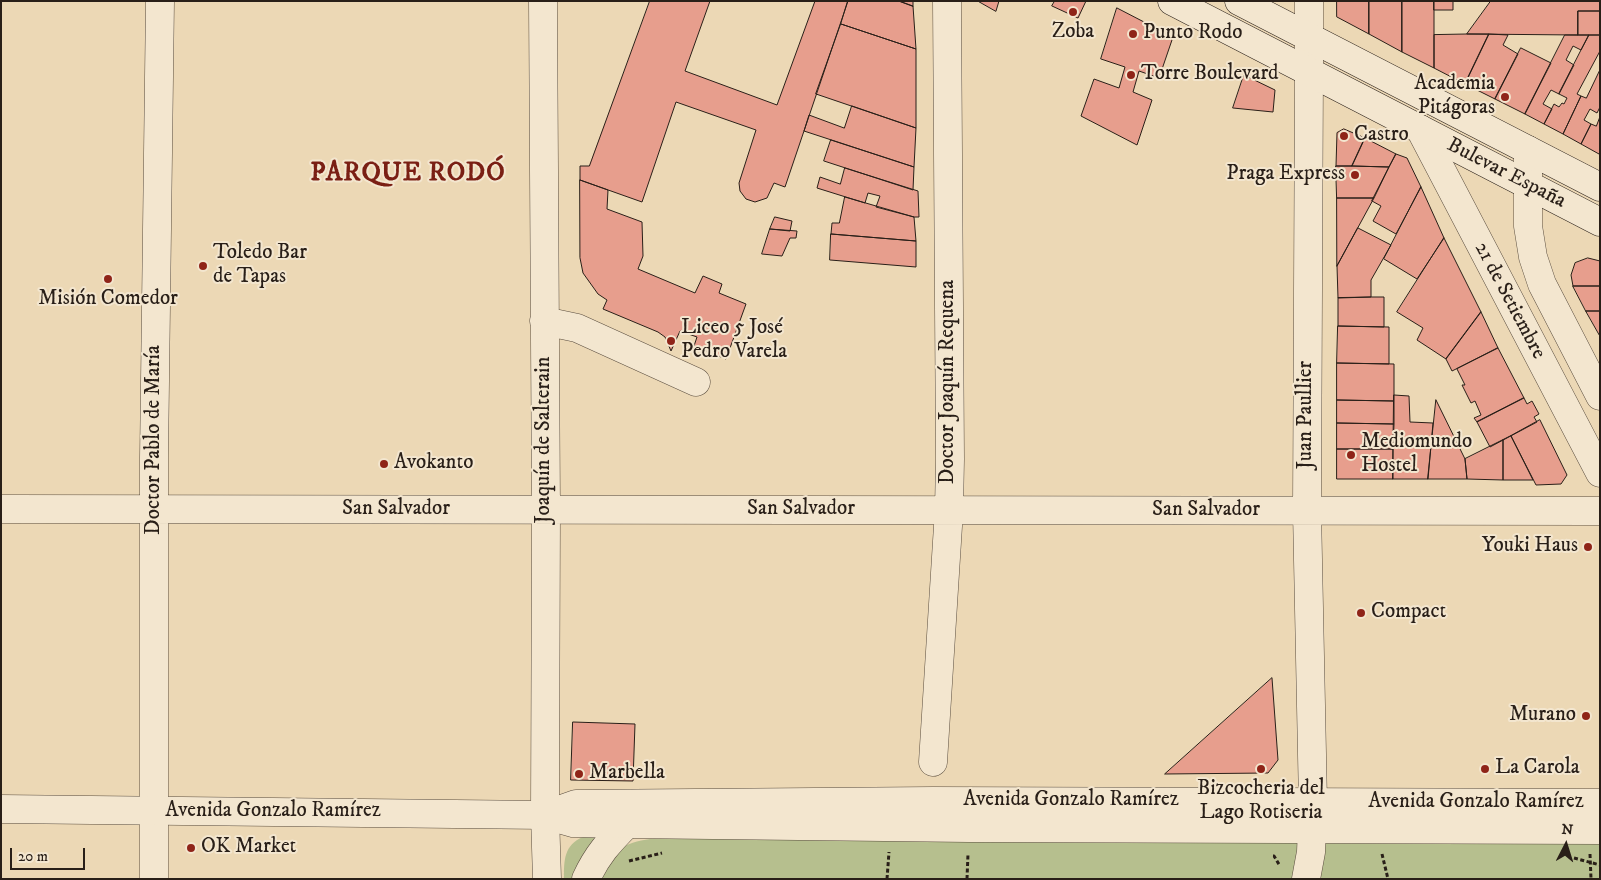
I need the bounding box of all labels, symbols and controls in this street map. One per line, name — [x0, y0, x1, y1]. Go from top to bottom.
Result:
marker: Zoba — [1067, 6, 1079, 18]
place label: Zoba — [1052, 20, 1094, 46]
place label: Punto Rodo — [1143, 21, 1242, 47]
marker: Punto Rodo — [1127, 28, 1139, 40]
place label: Torre Boulevard — [1141, 62, 1279, 88]
marker: Torre Boulevard — [1125, 69, 1137, 81]
place label: Academia Pitágoras — [1414, 72, 1495, 122]
marker: Academia Pitágoras — [1499, 91, 1511, 103]
place label: Castro — [1354, 123, 1409, 149]
marker: Castro — [1338, 130, 1350, 142]
street label: Bulevar España — [1442, 133, 1570, 215]
district label: PARQUE RODÓ — [309, 159, 507, 191]
place label: Praga Express — [1226, 162, 1345, 188]
marker: Praga Express — [1349, 169, 1361, 181]
street label: 21 de Setiembre — [1468, 238, 1550, 364]
place label: Toledo Bar de Tapas — [213, 241, 307, 291]
marker: Toledo Bar de Tapas — [197, 260, 209, 272]
marker: Misión Comedor — [102, 273, 114, 285]
street label: Doctor Joaquín Requena — [936, 280, 962, 484]
place label: Misión Comedor — [38, 287, 178, 313]
place label: Liceo 5 José Pedro Varela — [681, 316, 787, 366]
marker: Liceo 5 José Pedro Varela — [665, 335, 677, 347]
street label: Doctor Pablo de María — [142, 345, 168, 535]
street label: Joaquín de Salterain — [532, 357, 558, 523]
street label: Juan Paullier — [1294, 361, 1320, 469]
place label: Mediomundo Hostel — [1361, 430, 1472, 480]
marker: Mediomundo Hostel — [1345, 449, 1357, 461]
place label: Avokanto — [394, 451, 473, 477]
marker: Avokanto — [378, 458, 390, 470]
street label: San Salvador — [342, 497, 450, 523]
street label: San Salvador — [747, 497, 855, 523]
street label: San Salvador — [1152, 498, 1260, 524]
place label: Youki Haus — [1482, 534, 1578, 560]
marker: Youki Haus — [1582, 541, 1594, 553]
place label: Compact — [1371, 600, 1446, 626]
marker: Compact — [1355, 607, 1367, 619]
place label: Murano — [1509, 703, 1576, 729]
marker: Murano — [1580, 710, 1592, 722]
place label: La Carola — [1495, 756, 1580, 782]
place label: Marbella — [589, 761, 665, 787]
marker: Bizcocheria del Lago Rotiseria — [1255, 763, 1267, 775]
marker: La Carola — [1479, 763, 1491, 775]
marker: Marbella — [573, 768, 585, 780]
place label: Bizcocheria del Lago Rotiseria — [1197, 777, 1325, 827]
street label: Avenida Gonzalo Ramírez — [963, 788, 1179, 814]
street label: Avenida Gonzalo Ramírez — [1368, 790, 1584, 816]
street label: Avenida Gonzalo Ramírez — [165, 799, 381, 825]
north arrow — [1541, 820, 1591, 870]
text: N — [1561, 821, 1574, 840]
place label: OK Market — [201, 835, 296, 861]
scale bar — [12, 838, 88, 870]
marker: OK Market — [185, 842, 197, 854]
text: 20 m — [18, 847, 48, 866]

